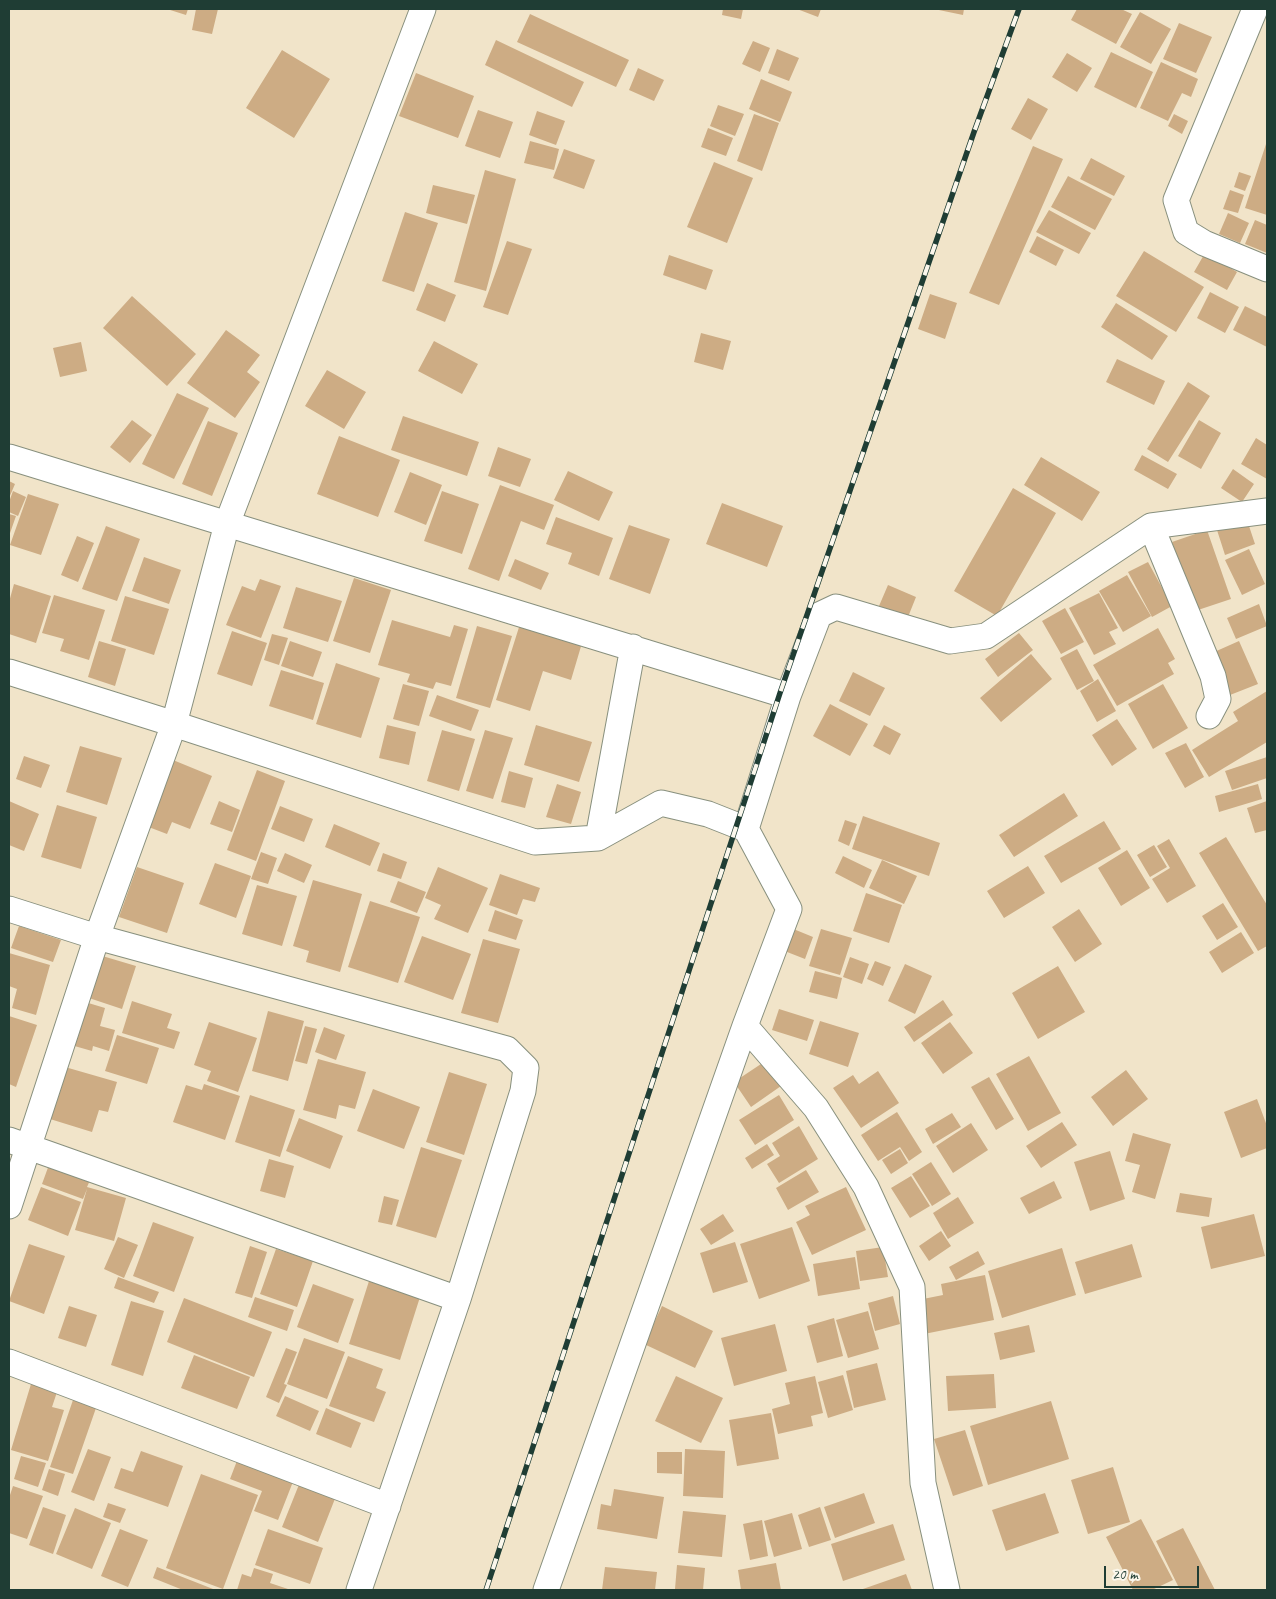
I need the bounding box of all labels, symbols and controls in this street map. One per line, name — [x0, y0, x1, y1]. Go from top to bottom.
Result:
scale bar — [1106, 1556, 1201, 1588]
text: 20 m — [1112, 1565, 1138, 1584]

